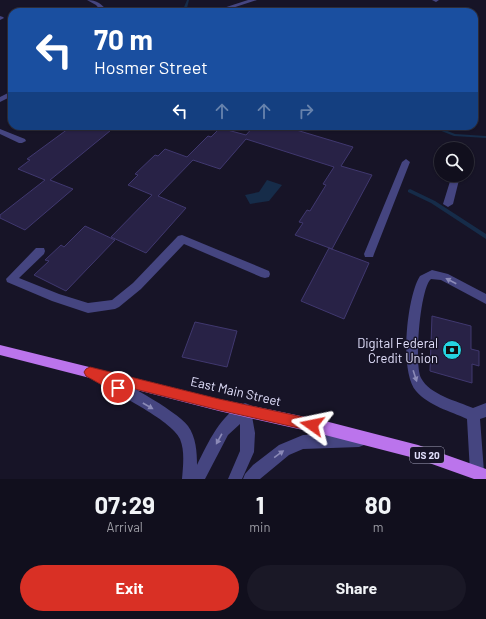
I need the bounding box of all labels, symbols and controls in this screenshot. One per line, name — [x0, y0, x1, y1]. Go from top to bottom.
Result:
text: 70 m — [94, 22, 153, 56]
icon: left — [28, 24, 80, 76]
text: Hosmer Street — [94, 56, 208, 78]
icon: left — [169, 100, 191, 122]
icon: ahead — [211, 100, 233, 122]
icon: ahead — [253, 100, 275, 122]
icon: right — [295, 100, 317, 122]
map controls — [434, 142, 474, 182]
button: search — [434, 142, 474, 182]
one-way arrow — [446, 277, 457, 284]
place label: Digital Federal Credit Union — [357, 335, 438, 366]
bank icon: Digital Federal Credit Union — [441, 339, 463, 361]
pin — [101, 371, 135, 405]
one-way arrow — [412, 371, 418, 383]
street label: East Main Street — [189, 373, 283, 409]
icon: arrive — [107, 377, 129, 399]
one-way arrow — [142, 402, 154, 409]
position arrow — [291, 404, 333, 446]
one-way arrow — [215, 433, 222, 444]
road number: US 20 — [410, 447, 444, 463]
one-way arrow — [274, 450, 285, 458]
text: 07:29 — [94, 490, 155, 519]
text: 1 — [256, 490, 264, 519]
text: 80 — [365, 490, 392, 519]
text: Arrival — [107, 519, 143, 535]
text: min — [249, 519, 270, 535]
text: m — [373, 519, 384, 535]
button: Exit — [20, 565, 239, 611]
button: Share — [247, 565, 466, 611]

